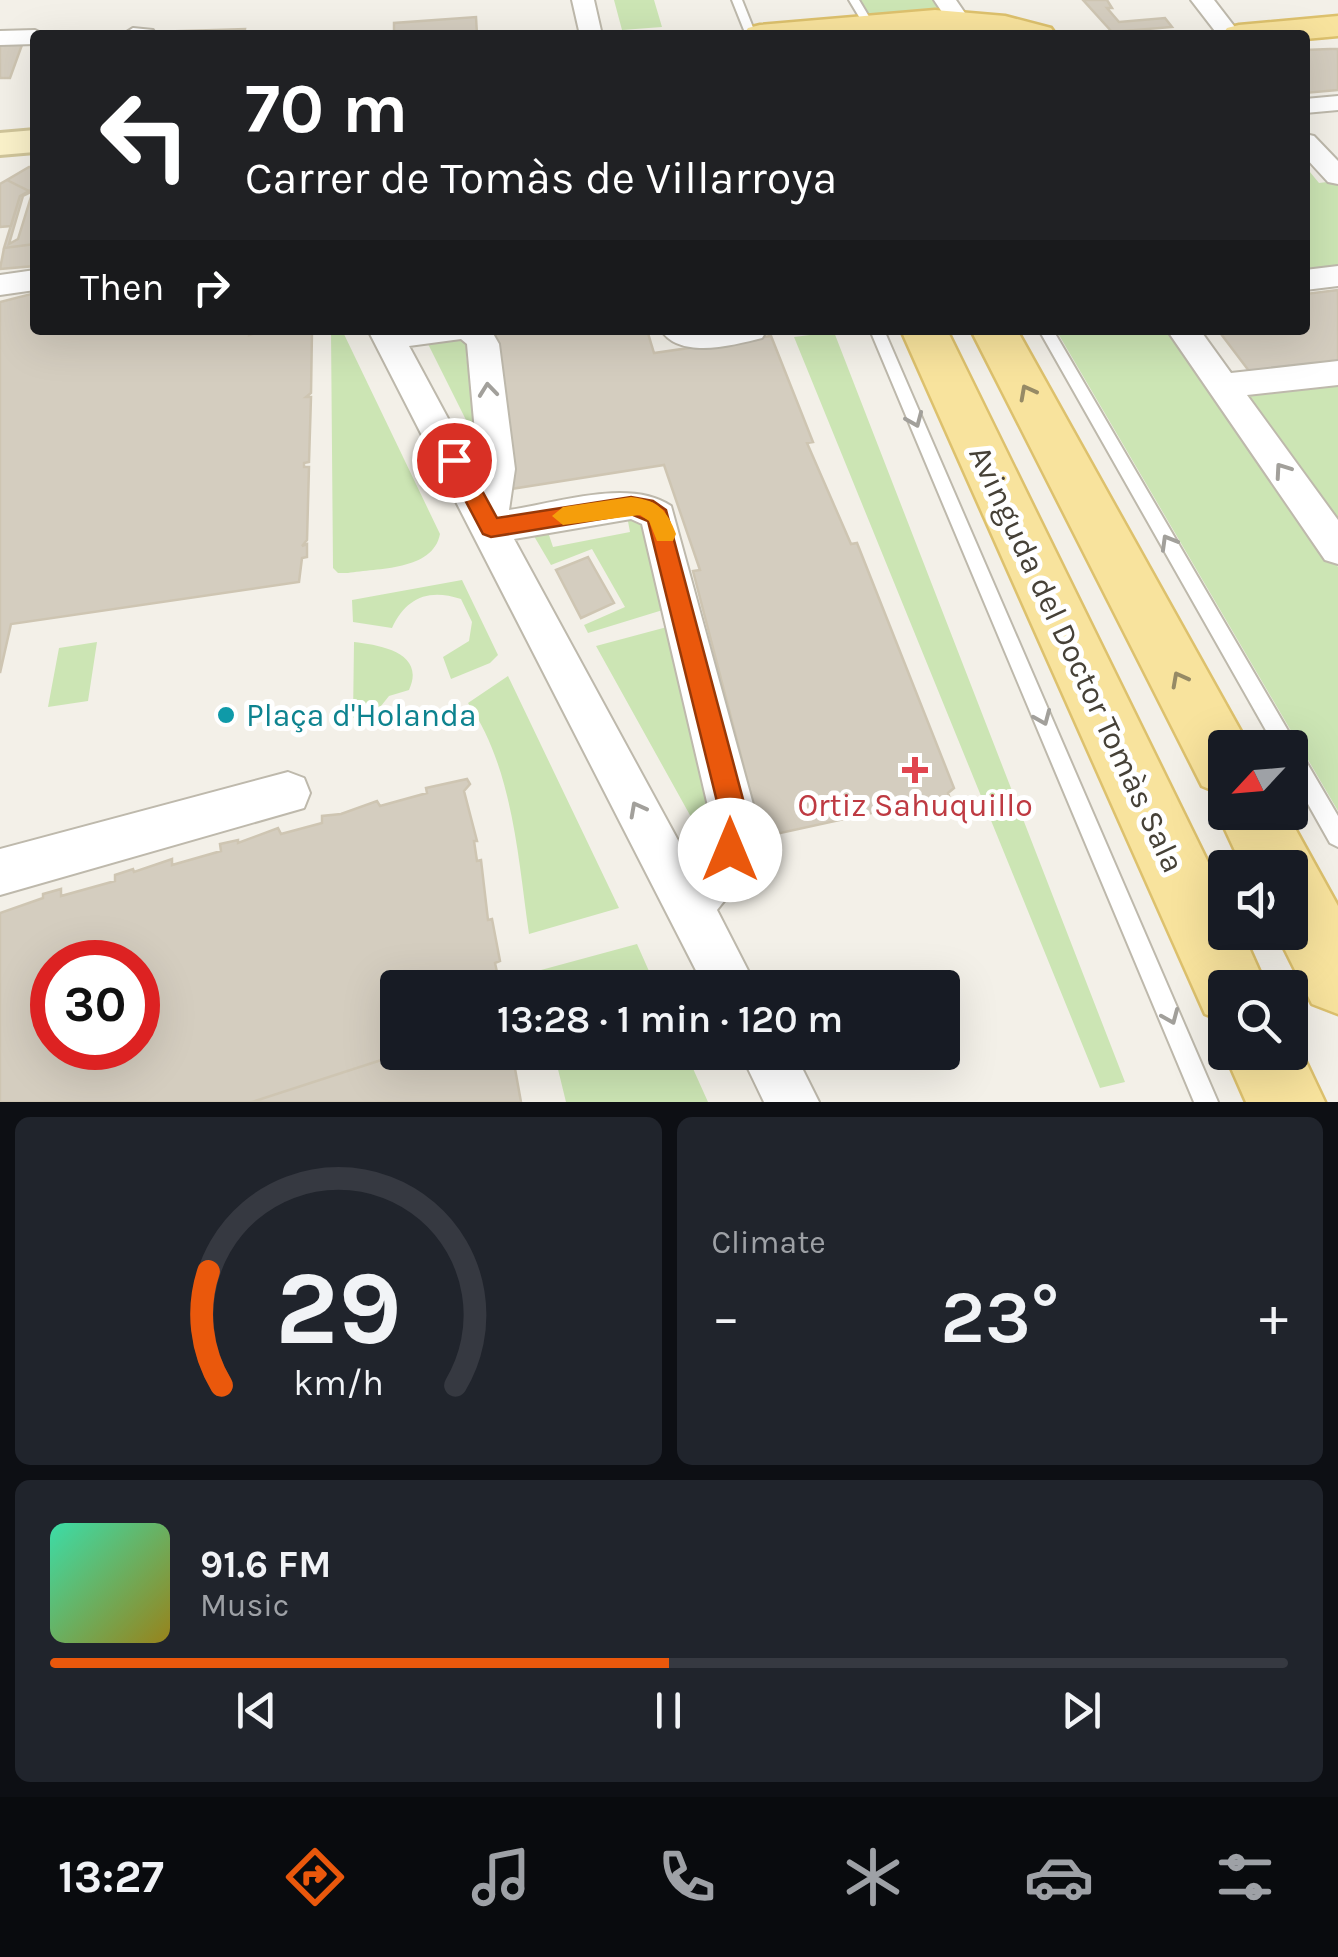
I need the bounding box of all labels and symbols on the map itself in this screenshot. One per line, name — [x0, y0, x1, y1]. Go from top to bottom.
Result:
one-way arrow — [478, 382, 499, 398]
one-way arrow — [1020, 385, 1039, 403]
one-way arrow — [903, 410, 923, 428]
pin — [412, 418, 497, 503]
street label: Avinguda del Doctor Tomàs Sala — [961, 440, 1192, 878]
one-way arrow — [1276, 462, 1294, 481]
one-way arrow — [1161, 535, 1181, 553]
one-way arrow — [1172, 672, 1191, 690]
place label: Plaça d'Holanda — [246, 697, 477, 734]
marker: Plaça d'Holanda — [215, 704, 237, 726]
one-way arrow — [1031, 708, 1051, 726]
north arrow — [1208, 730, 1308, 830]
marker: Ortiz Sahuquillo — [904, 759, 926, 781]
place label: Ortiz Sahuquillo — [797, 787, 1033, 824]
position arrow — [678, 798, 782, 902]
one-way arrow — [630, 801, 649, 819]
speed limit sign: 30 — [30, 940, 160, 1070]
one-way arrow — [1159, 1007, 1179, 1025]

